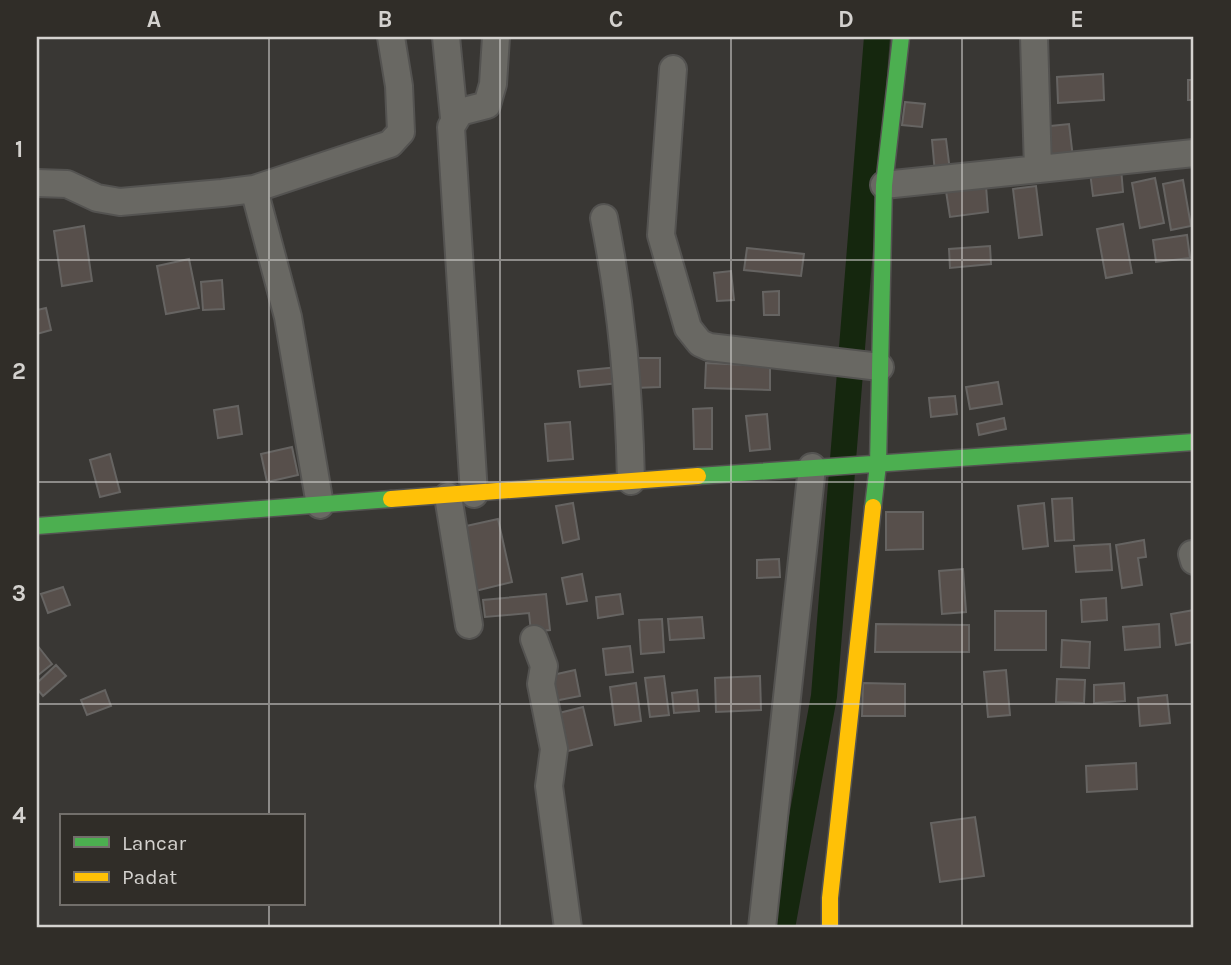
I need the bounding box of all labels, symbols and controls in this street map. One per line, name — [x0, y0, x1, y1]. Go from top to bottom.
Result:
text: A — [147, 6, 161, 33]
text: B — [378, 6, 392, 33]
text: C — [609, 6, 623, 33]
text: D — [838, 6, 854, 33]
text: E — [1070, 6, 1084, 33]
text: 1 — [15, 136, 23, 163]
text: 2 — [12, 358, 26, 385]
text: 3 — [12, 580, 26, 607]
text: 4 — [12, 802, 26, 829]
legend — [60, 814, 304, 906]
text: Lancar — [122, 831, 186, 855]
text: Padat — [122, 865, 177, 889]

